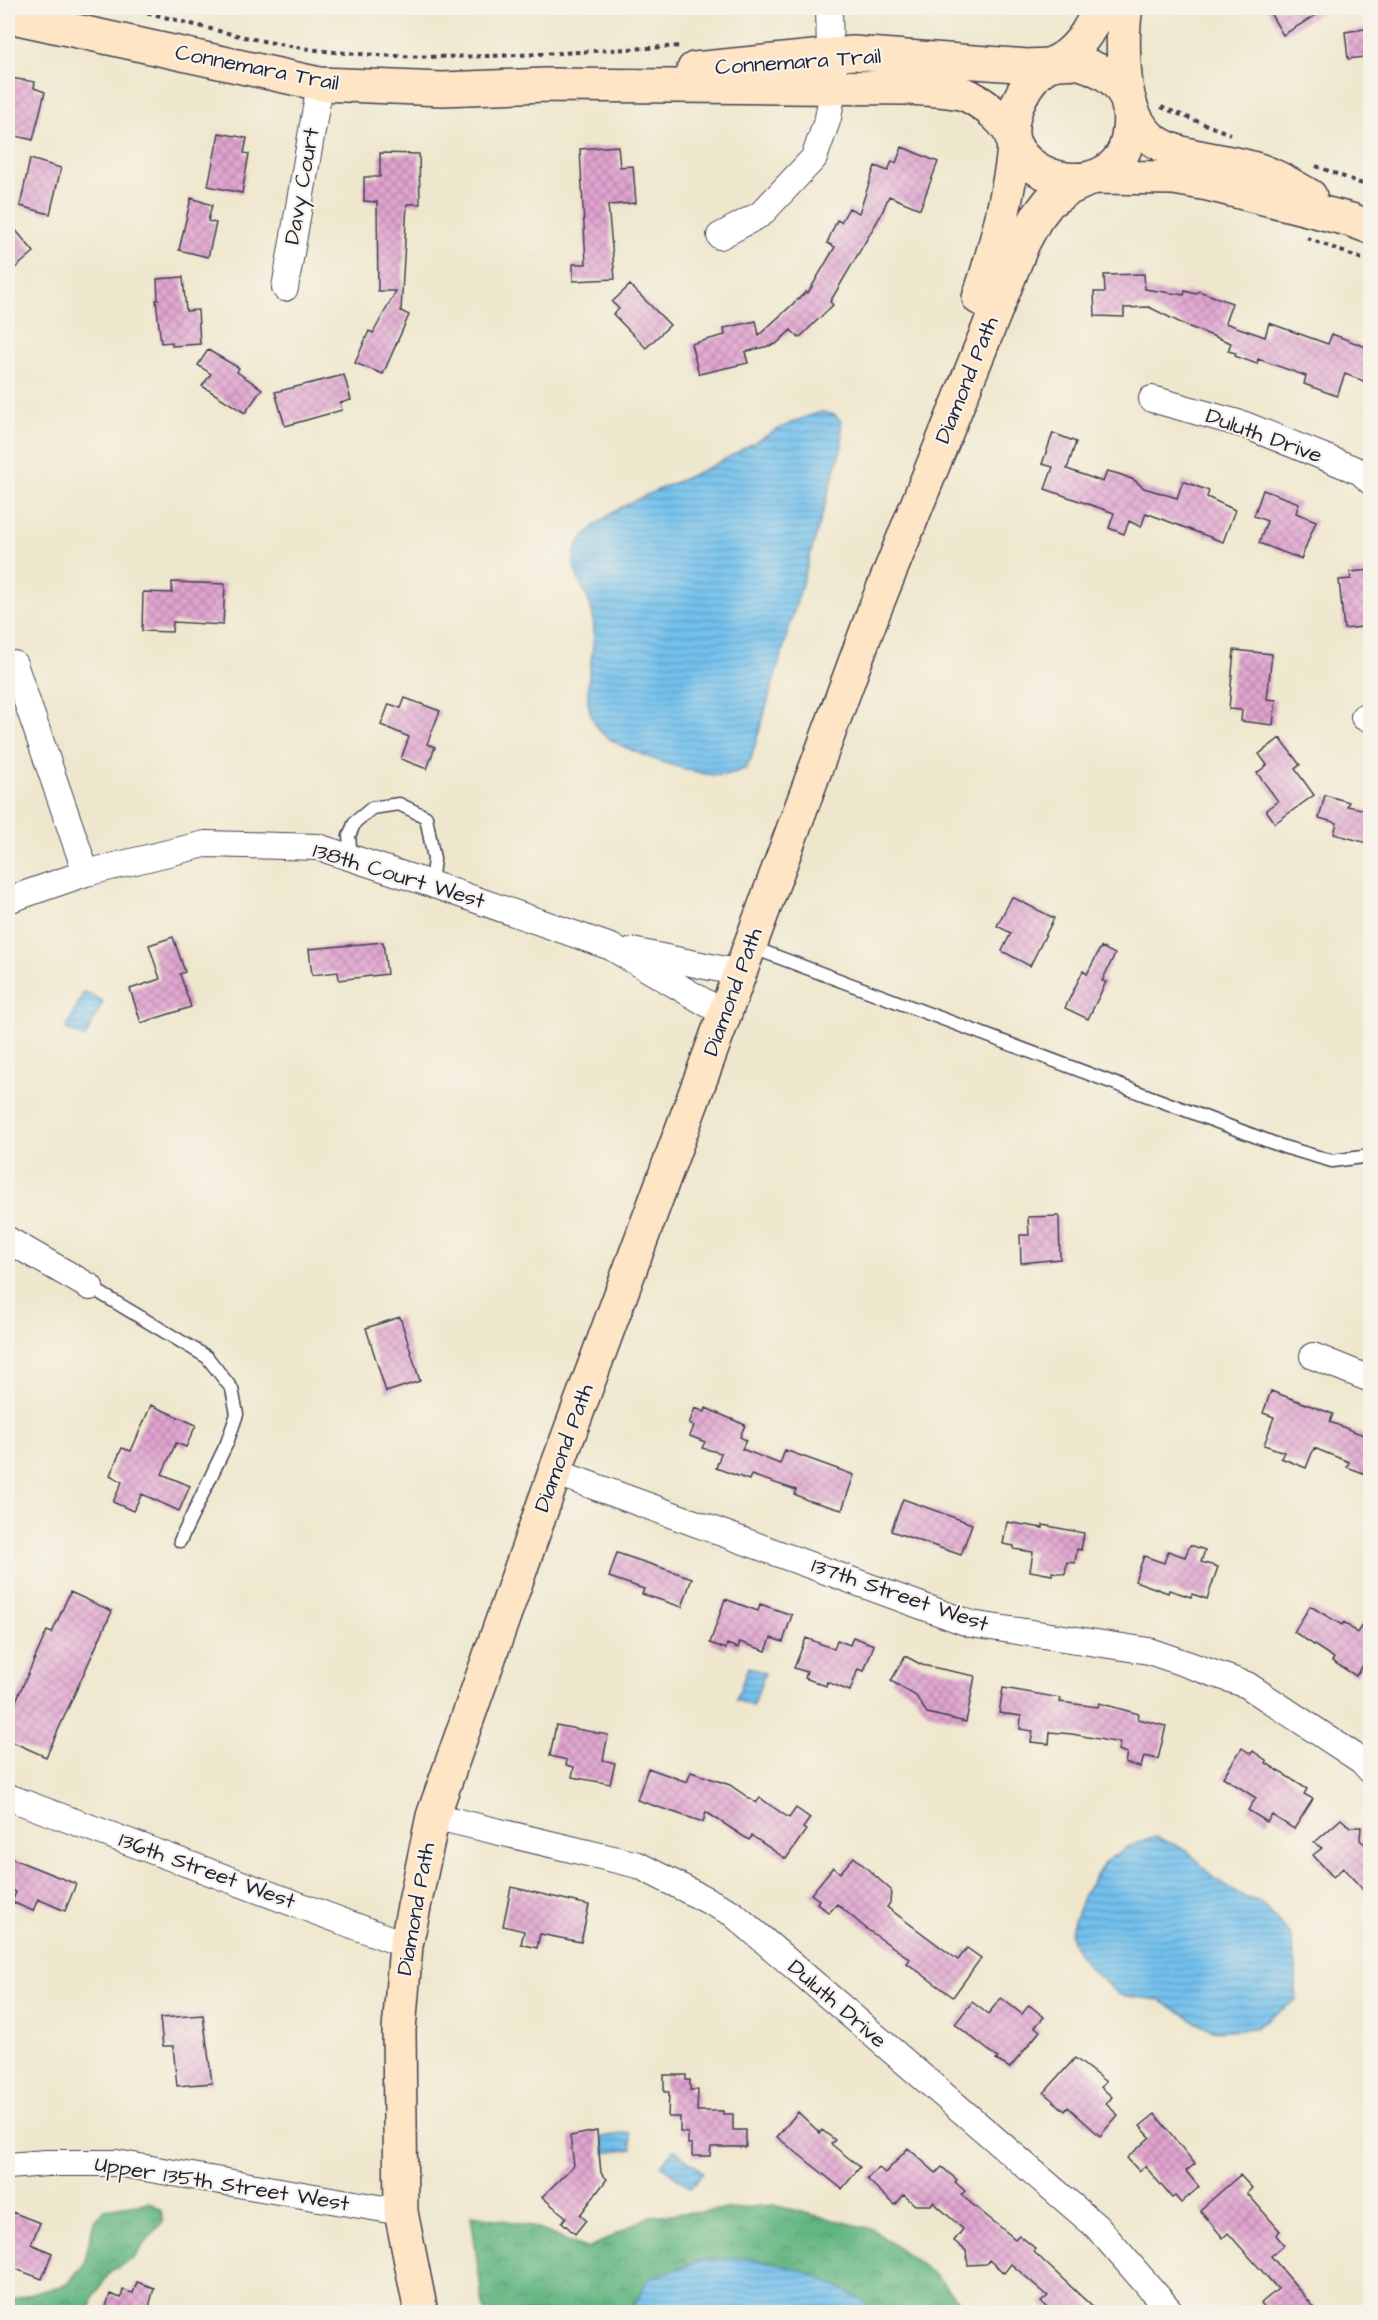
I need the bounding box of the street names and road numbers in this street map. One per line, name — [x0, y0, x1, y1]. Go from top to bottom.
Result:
street label: Connemara Trail — [172, 37, 342, 99]
street label: Connemara Trail — [714, 41, 882, 83]
street label: Davy Court — [276, 125, 329, 247]
street label: Diamond Path — [927, 312, 1007, 448]
street label: Duluth Drive — [1202, 401, 1327, 471]
street label: 138th Court West — [309, 835, 489, 917]
street label: Diamond Path — [695, 923, 771, 1060]
street label: Diamond Path — [526, 1379, 602, 1516]
street label: 137th Street West — [807, 1550, 993, 1640]
street label: 136th Street West — [114, 1825, 300, 1917]
street label: Diamond Path — [389, 1840, 443, 1978]
street label: Duluth Drive — [781, 1952, 893, 2056]
street label: Upper 135th Street West — [93, 2149, 351, 2219]

